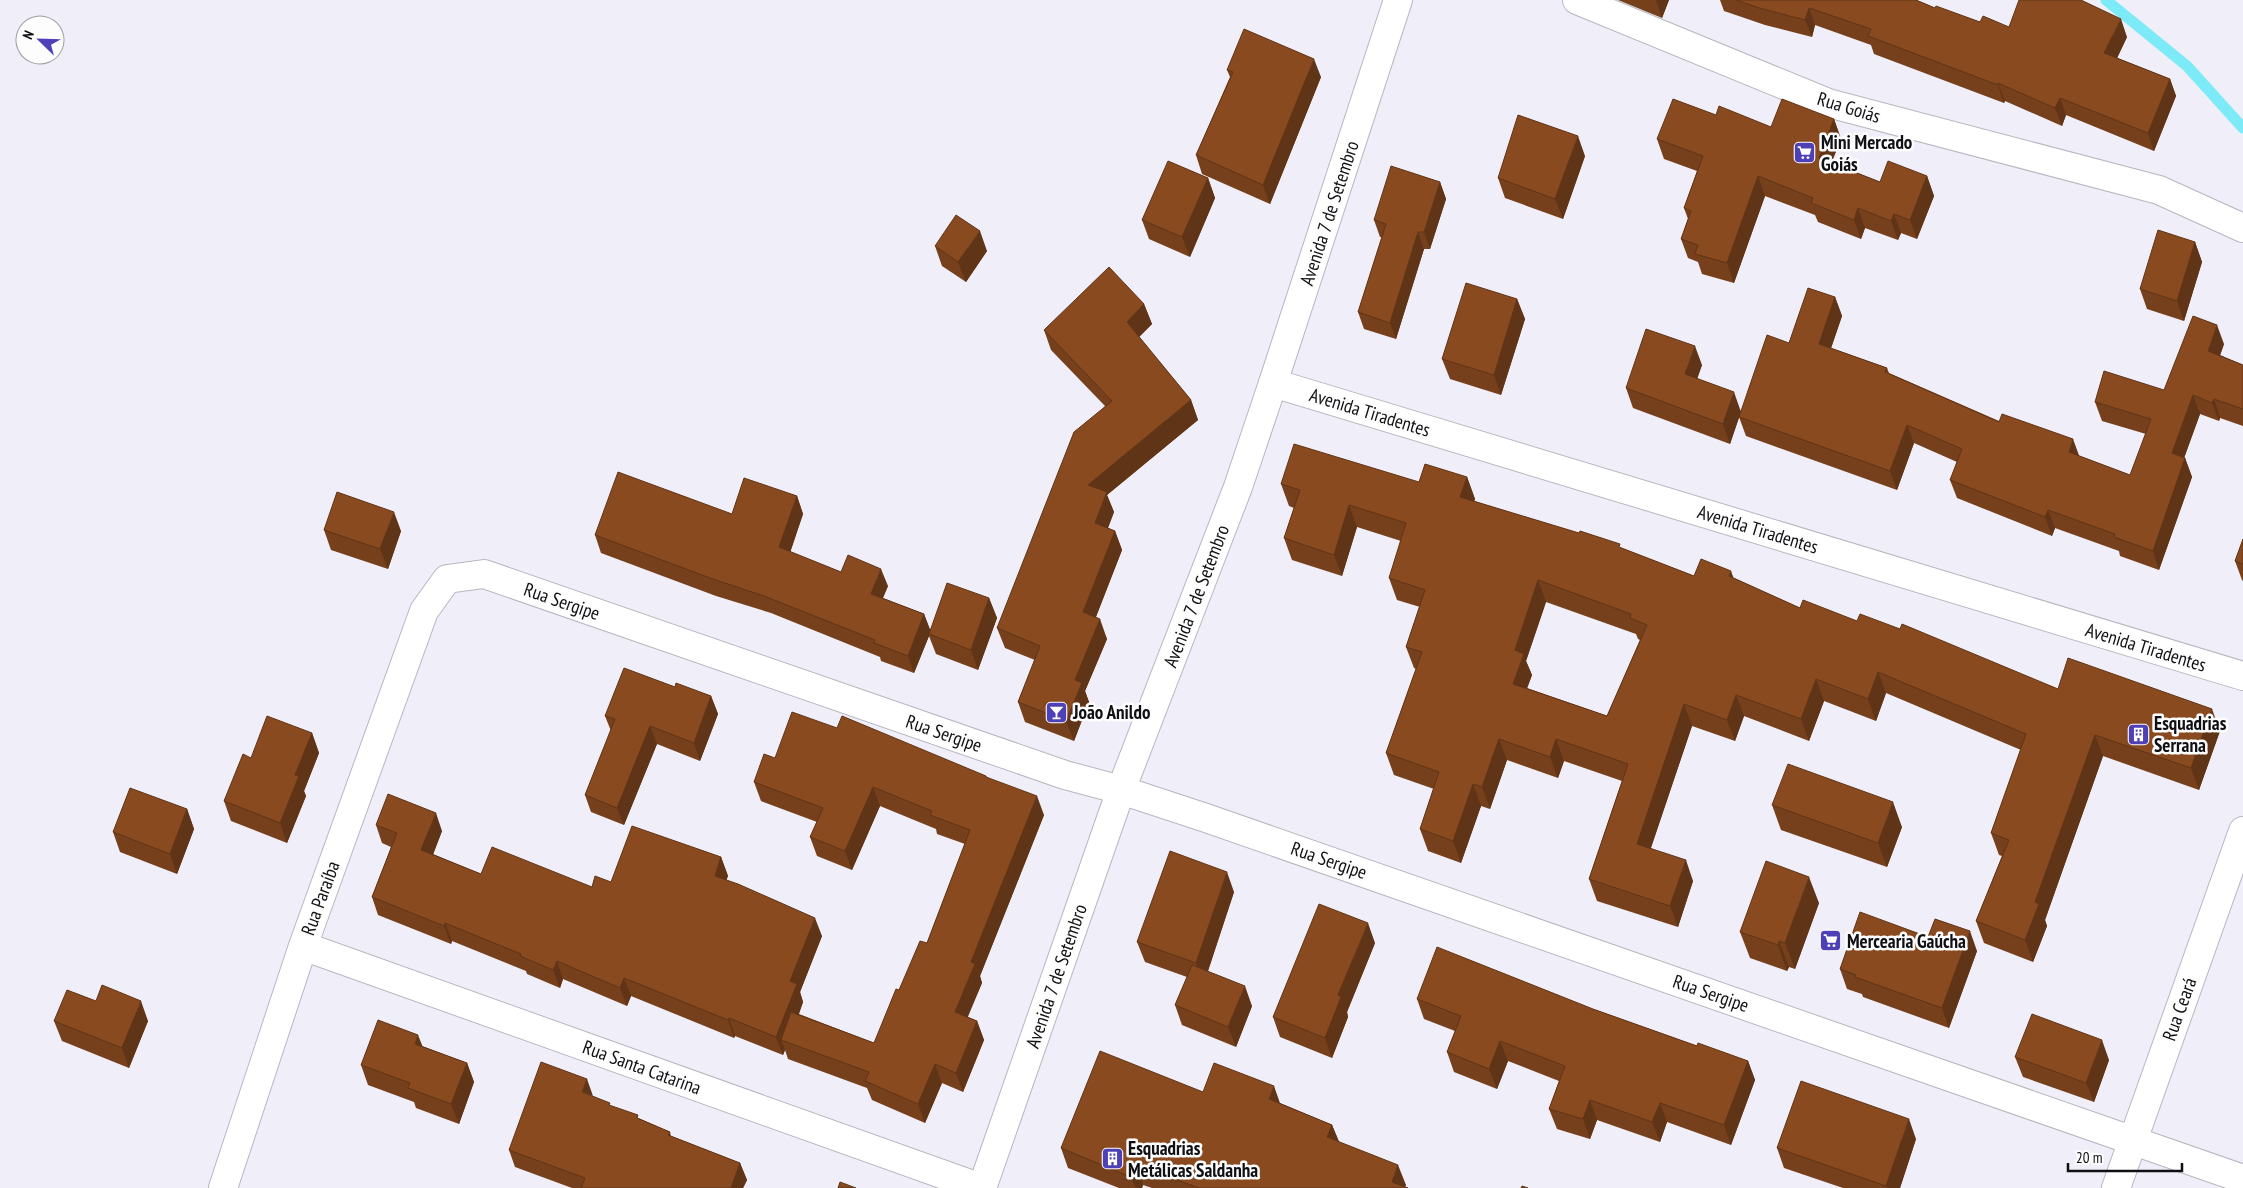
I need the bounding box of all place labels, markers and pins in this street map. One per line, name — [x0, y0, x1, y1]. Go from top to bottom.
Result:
place label: Mini Mercado Goiás — [1821, 130, 1912, 176]
supermarket icon: Mini Mercado Goiás — [1793, 141, 1817, 165]
bar icon: João Anildo — [1045, 700, 1069, 724]
place label: João Anildo — [1072, 700, 1150, 724]
place label: Esquadrias Serrana — [2154, 711, 2227, 757]
building icon: Esquadrias Serrana — [2126, 722, 2150, 746]
supermarket icon: Mercearia Gaúcha — [1819, 929, 1843, 953]
place label: Mercearia Gaúcha — [1847, 929, 1966, 953]
place label: Esquadrias Metálicas Saldanha — [1128, 1136, 1258, 1182]
building icon: Esquadrias Metálicas Saldanha — [1100, 1147, 1124, 1171]

